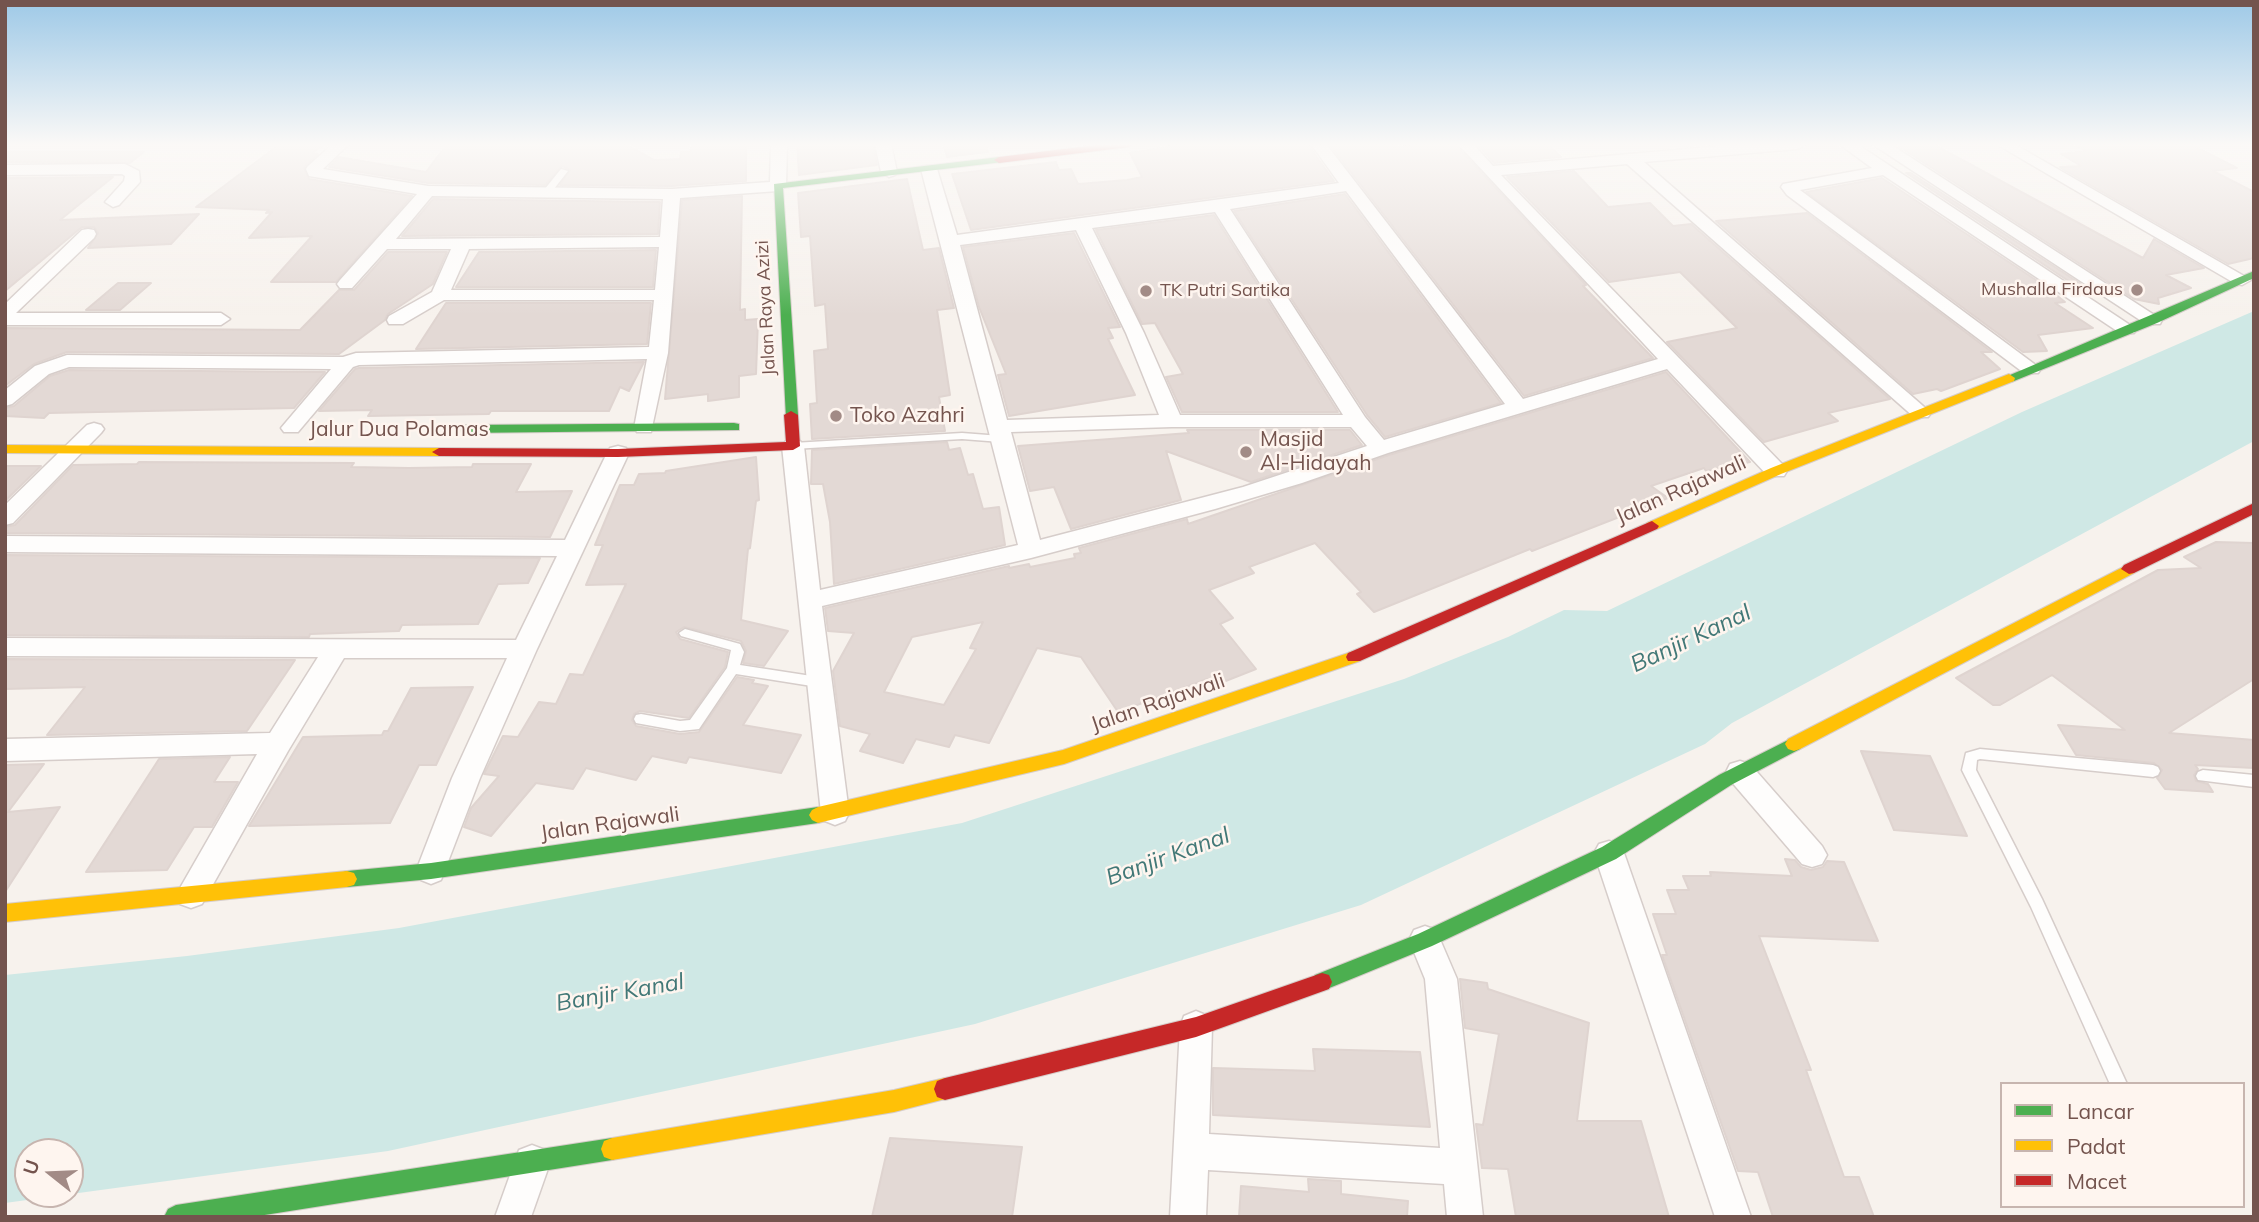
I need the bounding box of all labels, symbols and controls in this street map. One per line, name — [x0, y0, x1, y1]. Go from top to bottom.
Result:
street label: Jalan Raya Azizi — [752, 240, 780, 376]
place label: Mushalla Firdaus — [1981, 279, 2123, 301]
place label: TK Putri Sartika — [1160, 280, 1290, 302]
marker: Mushalla Firdaus — [2129, 282, 2145, 298]
marker: TK Putri Sartika — [1138, 283, 1154, 299]
place label: Toko Azahri — [850, 403, 965, 429]
marker: Toko Azahri — [828, 408, 844, 424]
street label: Jalur Dua Polamas — [309, 417, 489, 443]
place label: Masjid Al-Hidayah — [1260, 427, 1371, 477]
marker: Masjid Al-Hidayah — [1238, 444, 1254, 460]
street label: Jalan Rajawali — [1612, 450, 1750, 530]
water label: Banjir Kanal — [1627, 599, 1755, 679]
street label: Jalan Rajawali — [1088, 668, 1228, 738]
street label: Jalan Rajawali — [539, 802, 681, 846]
water label: Banjir Kanal — [1103, 822, 1233, 892]
water label: Banjir Kanal — [554, 968, 686, 1018]
legend — [2000, 1082, 2245, 1208]
text: Lancar — [2067, 1098, 2134, 1124]
text: Padat — [2067, 1133, 2125, 1159]
north arrow — [14, 1138, 84, 1208]
text: U — [17, 1157, 45, 1178]
text: Macet — [2067, 1168, 2127, 1194]

